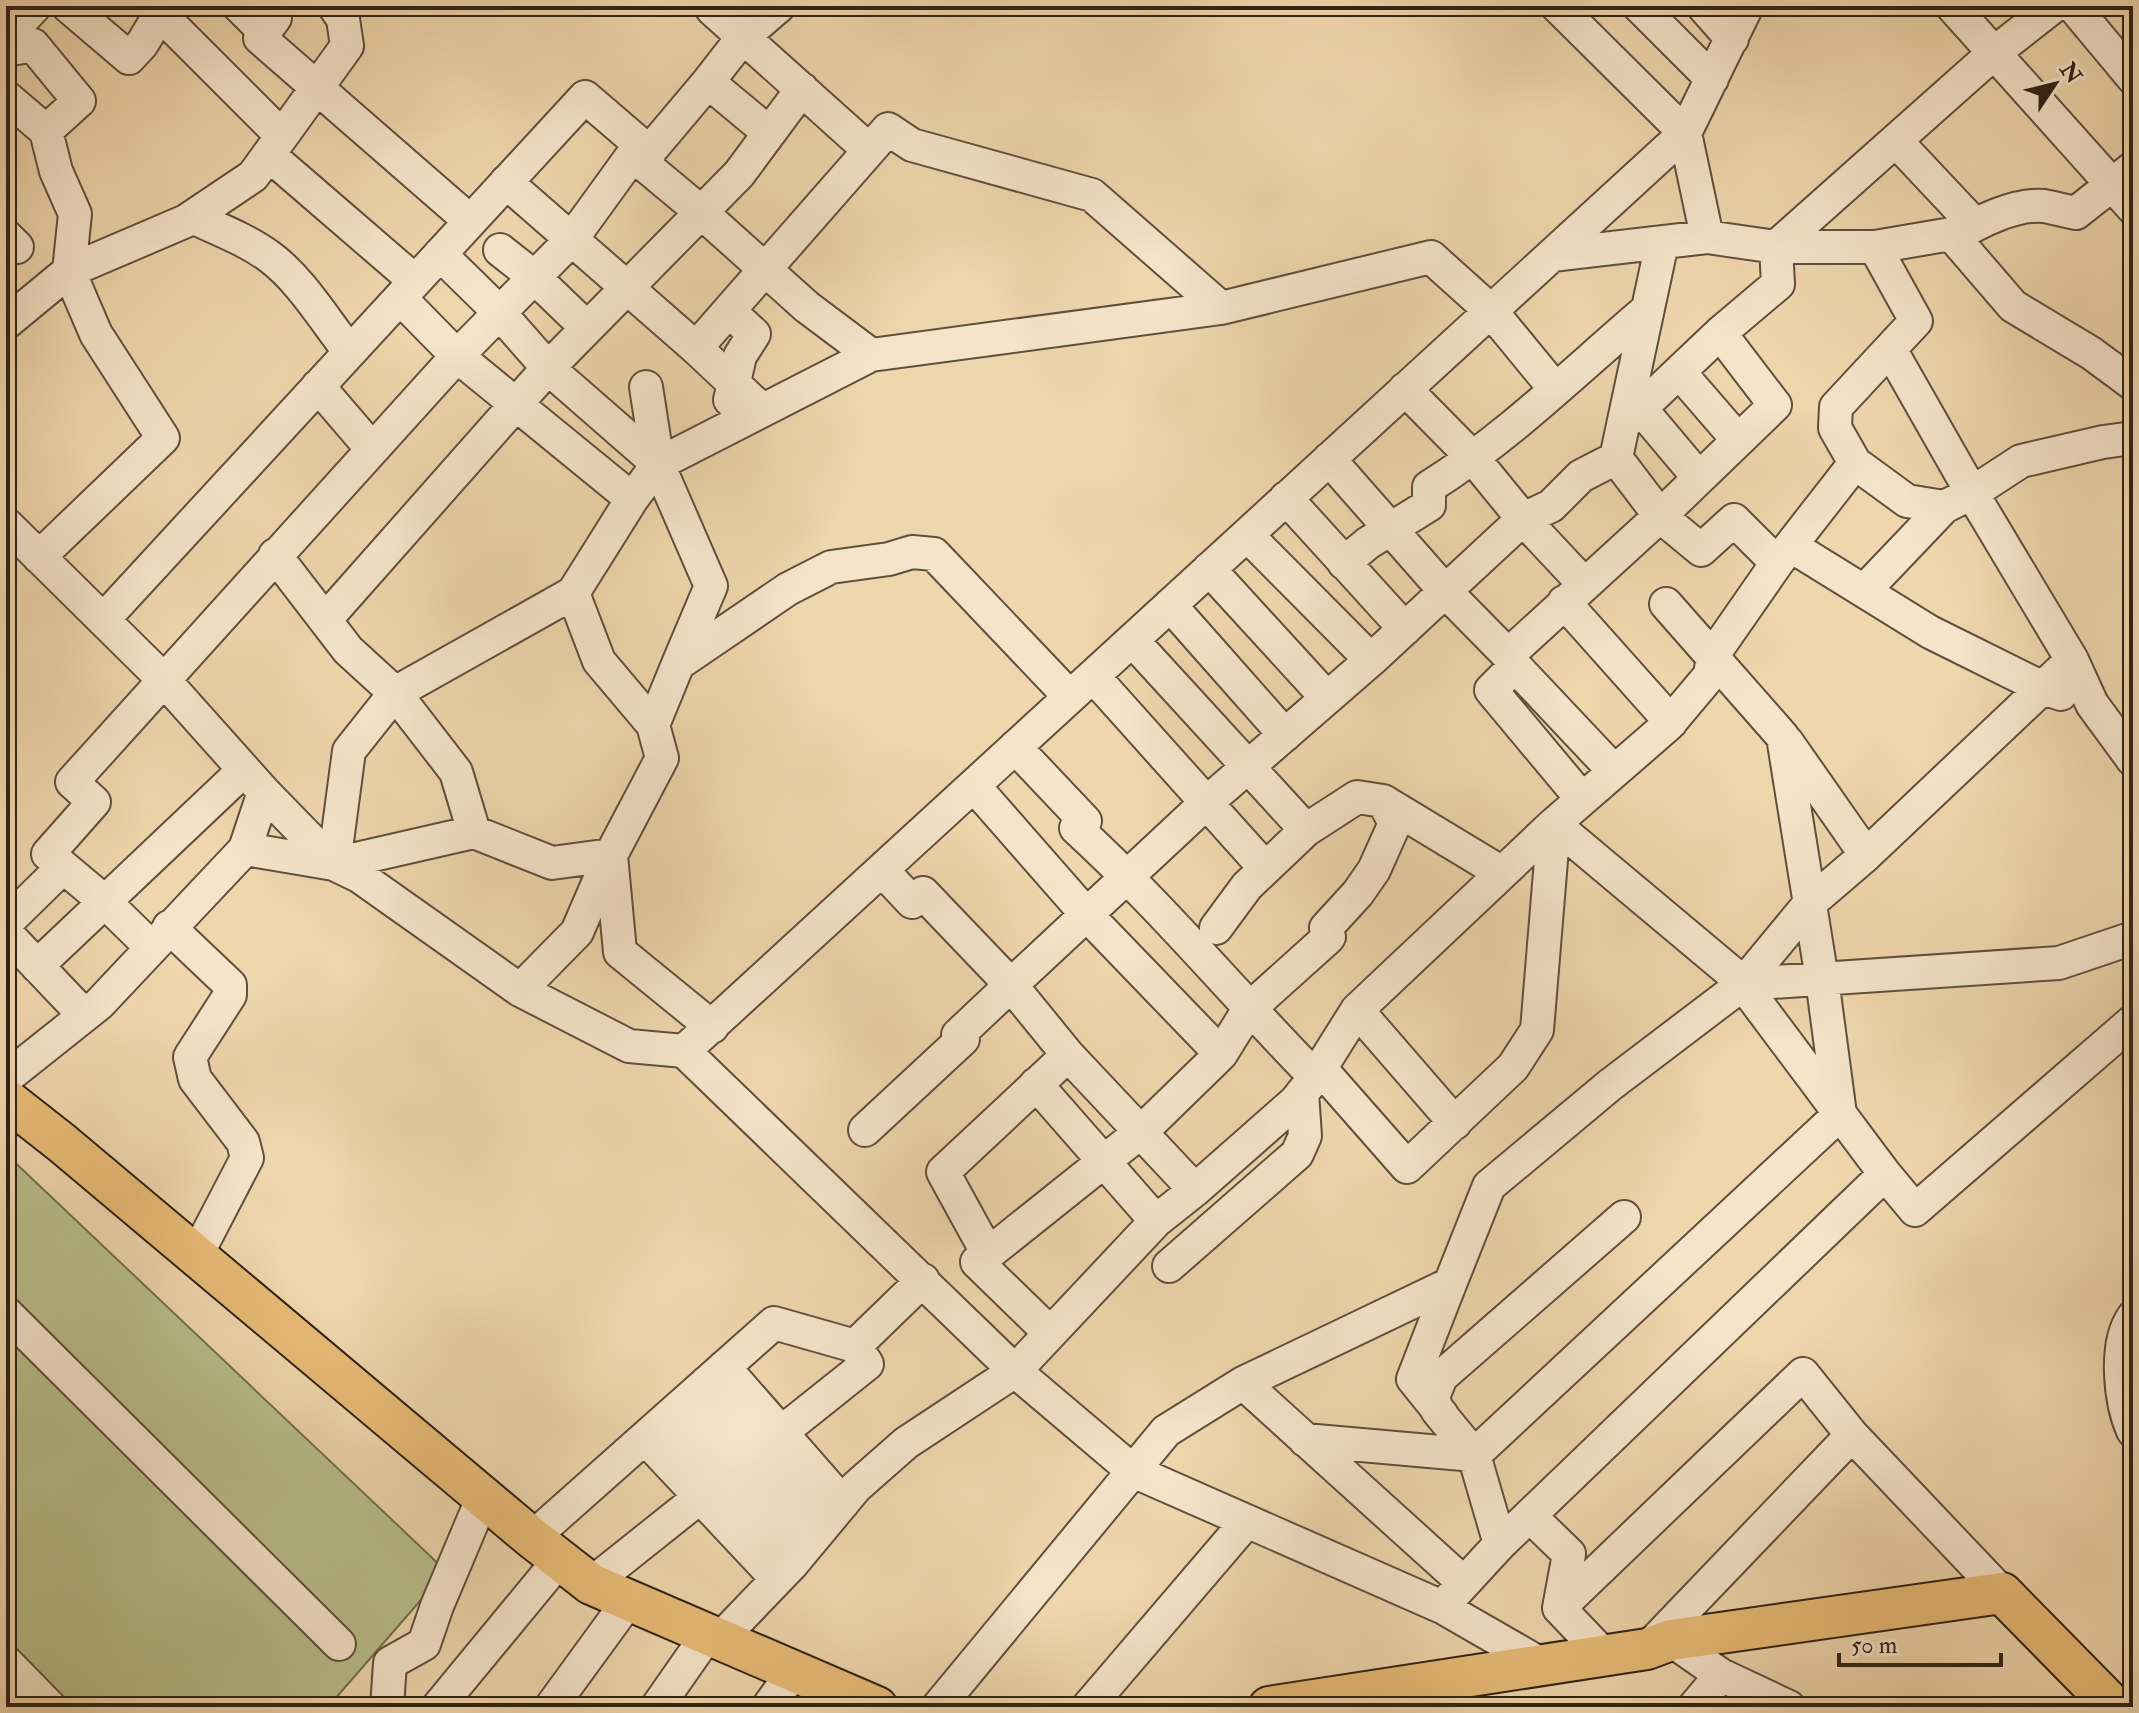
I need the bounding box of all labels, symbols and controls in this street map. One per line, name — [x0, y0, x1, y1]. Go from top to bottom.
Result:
north arrow — [2015, 44, 2095, 124]
text: N — [2053, 56, 2088, 89]
scale bar — [1839, 1617, 2001, 1667]
text: 50 m — [1851, 1630, 1898, 1661]

